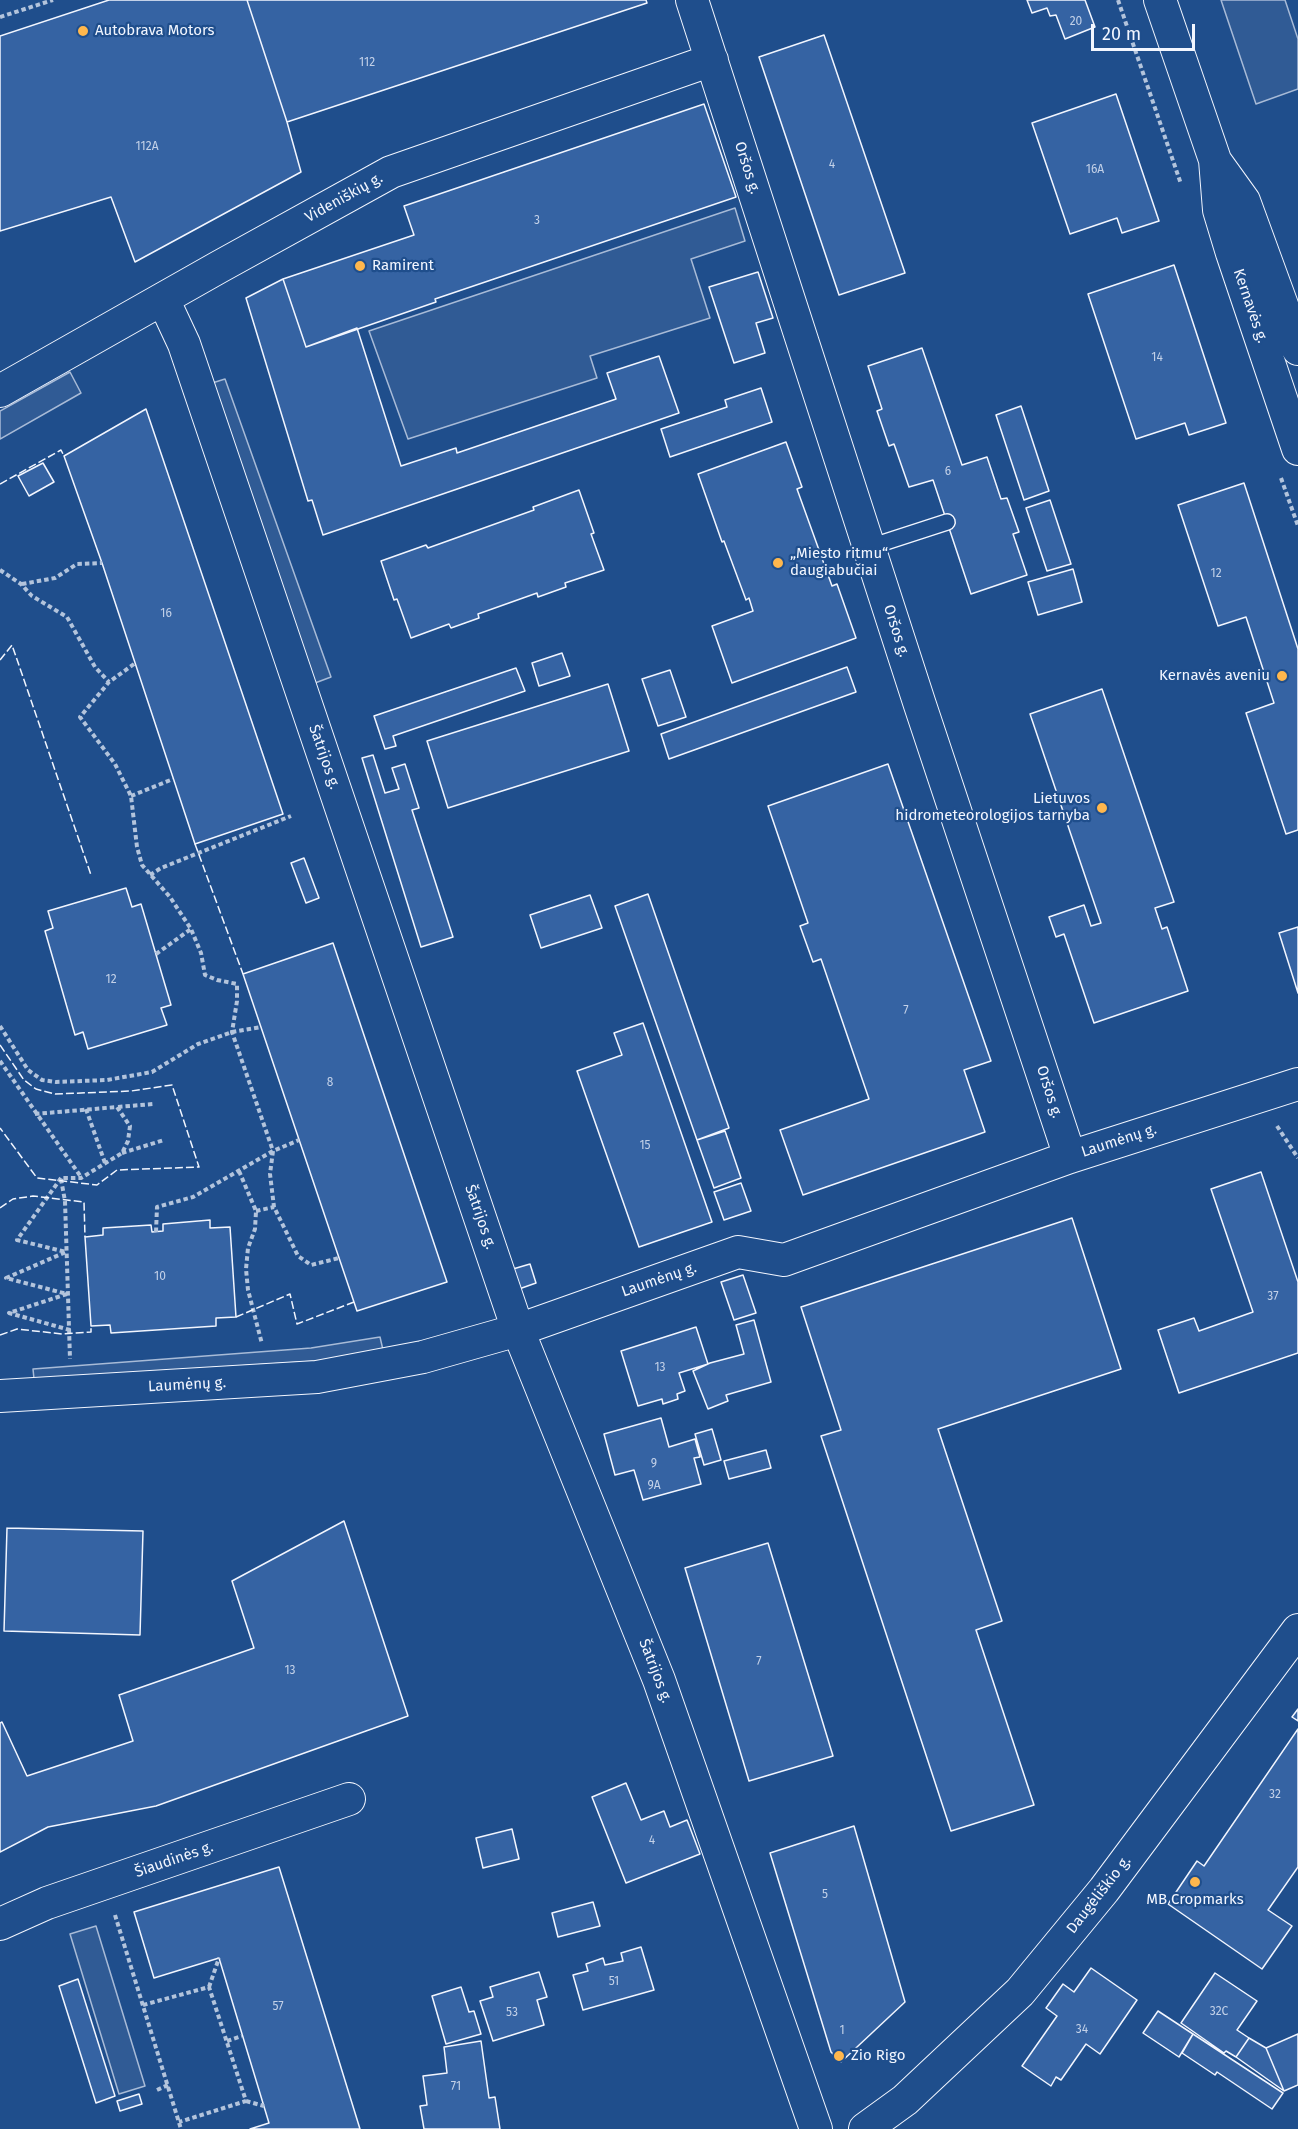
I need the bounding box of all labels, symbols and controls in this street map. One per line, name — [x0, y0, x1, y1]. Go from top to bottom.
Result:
scale bar — [1094, 12, 1198, 50]
house number: 20 — [1070, 15, 1082, 29]
place label: Autobrava Motors — [95, 22, 215, 40]
text: 20 m — [1102, 23, 1141, 45]
marker: Autobrava Motors — [76, 24, 90, 38]
house number: 112 — [359, 56, 375, 70]
street label: Oršos g. — [730, 139, 764, 197]
house number: 112A — [135, 140, 159, 154]
house number: 4 — [829, 158, 835, 172]
house number: 16A — [1086, 163, 1104, 177]
street label: Videniškių g. — [302, 169, 386, 227]
house number: 3 — [534, 214, 540, 228]
place label: Ramirent — [372, 257, 434, 275]
marker: Ramirent — [353, 259, 367, 273]
street label: Kernavės g. — [1229, 267, 1271, 345]
house number: 14 — [1151, 351, 1163, 365]
house number: 6 — [945, 465, 951, 479]
place label: „Miesto ritmu“ daugiabučiai — [790, 545, 888, 580]
marker: „Miesto ritmu“ daugiabučiai — [771, 556, 785, 570]
house number: 12 — [1210, 567, 1222, 581]
street label: Oršos g. — [879, 602, 913, 660]
house number: 16 — [160, 607, 172, 621]
place label: Kernavės aveniu — [1159, 667, 1270, 685]
marker: Kernavės aveniu — [1275, 669, 1289, 683]
street label: Šatrijos g. — [305, 722, 343, 792]
place label: Lietuvos hidrometeorologijos tarnyba — [895, 790, 1090, 825]
marker: Lietuvos hidrometeorologijos tarnyba — [1095, 801, 1109, 815]
house number: 12 — [105, 973, 117, 987]
house number: 7 — [903, 1004, 909, 1018]
street label: Oršos g. — [1032, 1063, 1066, 1121]
house number: 8 — [327, 1076, 333, 1090]
street label: Laumėnų g. — [1079, 1120, 1159, 1162]
house number: 15 — [639, 1139, 651, 1153]
street label: Šatrijos g. — [461, 1182, 499, 1252]
street label: Laumėnų g. — [619, 1259, 699, 1301]
house number: 10 — [154, 1270, 166, 1284]
house number: 37 — [1267, 1290, 1279, 1304]
house number: 13 — [654, 1361, 666, 1375]
street label: Laumėnų g. — [148, 1374, 226, 1396]
house number: 9 — [651, 1457, 657, 1471]
house number: 9A — [647, 1479, 661, 1493]
street label: Šatrijos g. — [635, 1636, 675, 1706]
house number: 7 — [756, 1655, 762, 1669]
house number: 13 — [284, 1664, 296, 1678]
house number: 32 — [1269, 1788, 1281, 1802]
house number: 4 — [649, 1834, 655, 1848]
street label: Šiaudinės g. — [132, 1838, 216, 1882]
street label: Daugėliškio g. — [1063, 1852, 1135, 1938]
marker: MB Cropmarks — [1188, 1875, 1202, 1889]
house number: 5 — [822, 1888, 828, 1902]
place label: MB Cropmarks — [1146, 1891, 1244, 1909]
house number: 51 — [609, 1975, 619, 1989]
house number: 57 — [272, 2000, 284, 2014]
house number: 32C — [1210, 2005, 1228, 2019]
house number: 53 — [506, 2006, 518, 2020]
house number: 34 — [1076, 2023, 1088, 2037]
house number: 1 — [839, 2024, 845, 2038]
place label: Zio Rigo — [851, 2047, 905, 2065]
marker: Zio Rigo — [832, 2049, 846, 2063]
house number: 71 — [451, 2080, 461, 2094]

